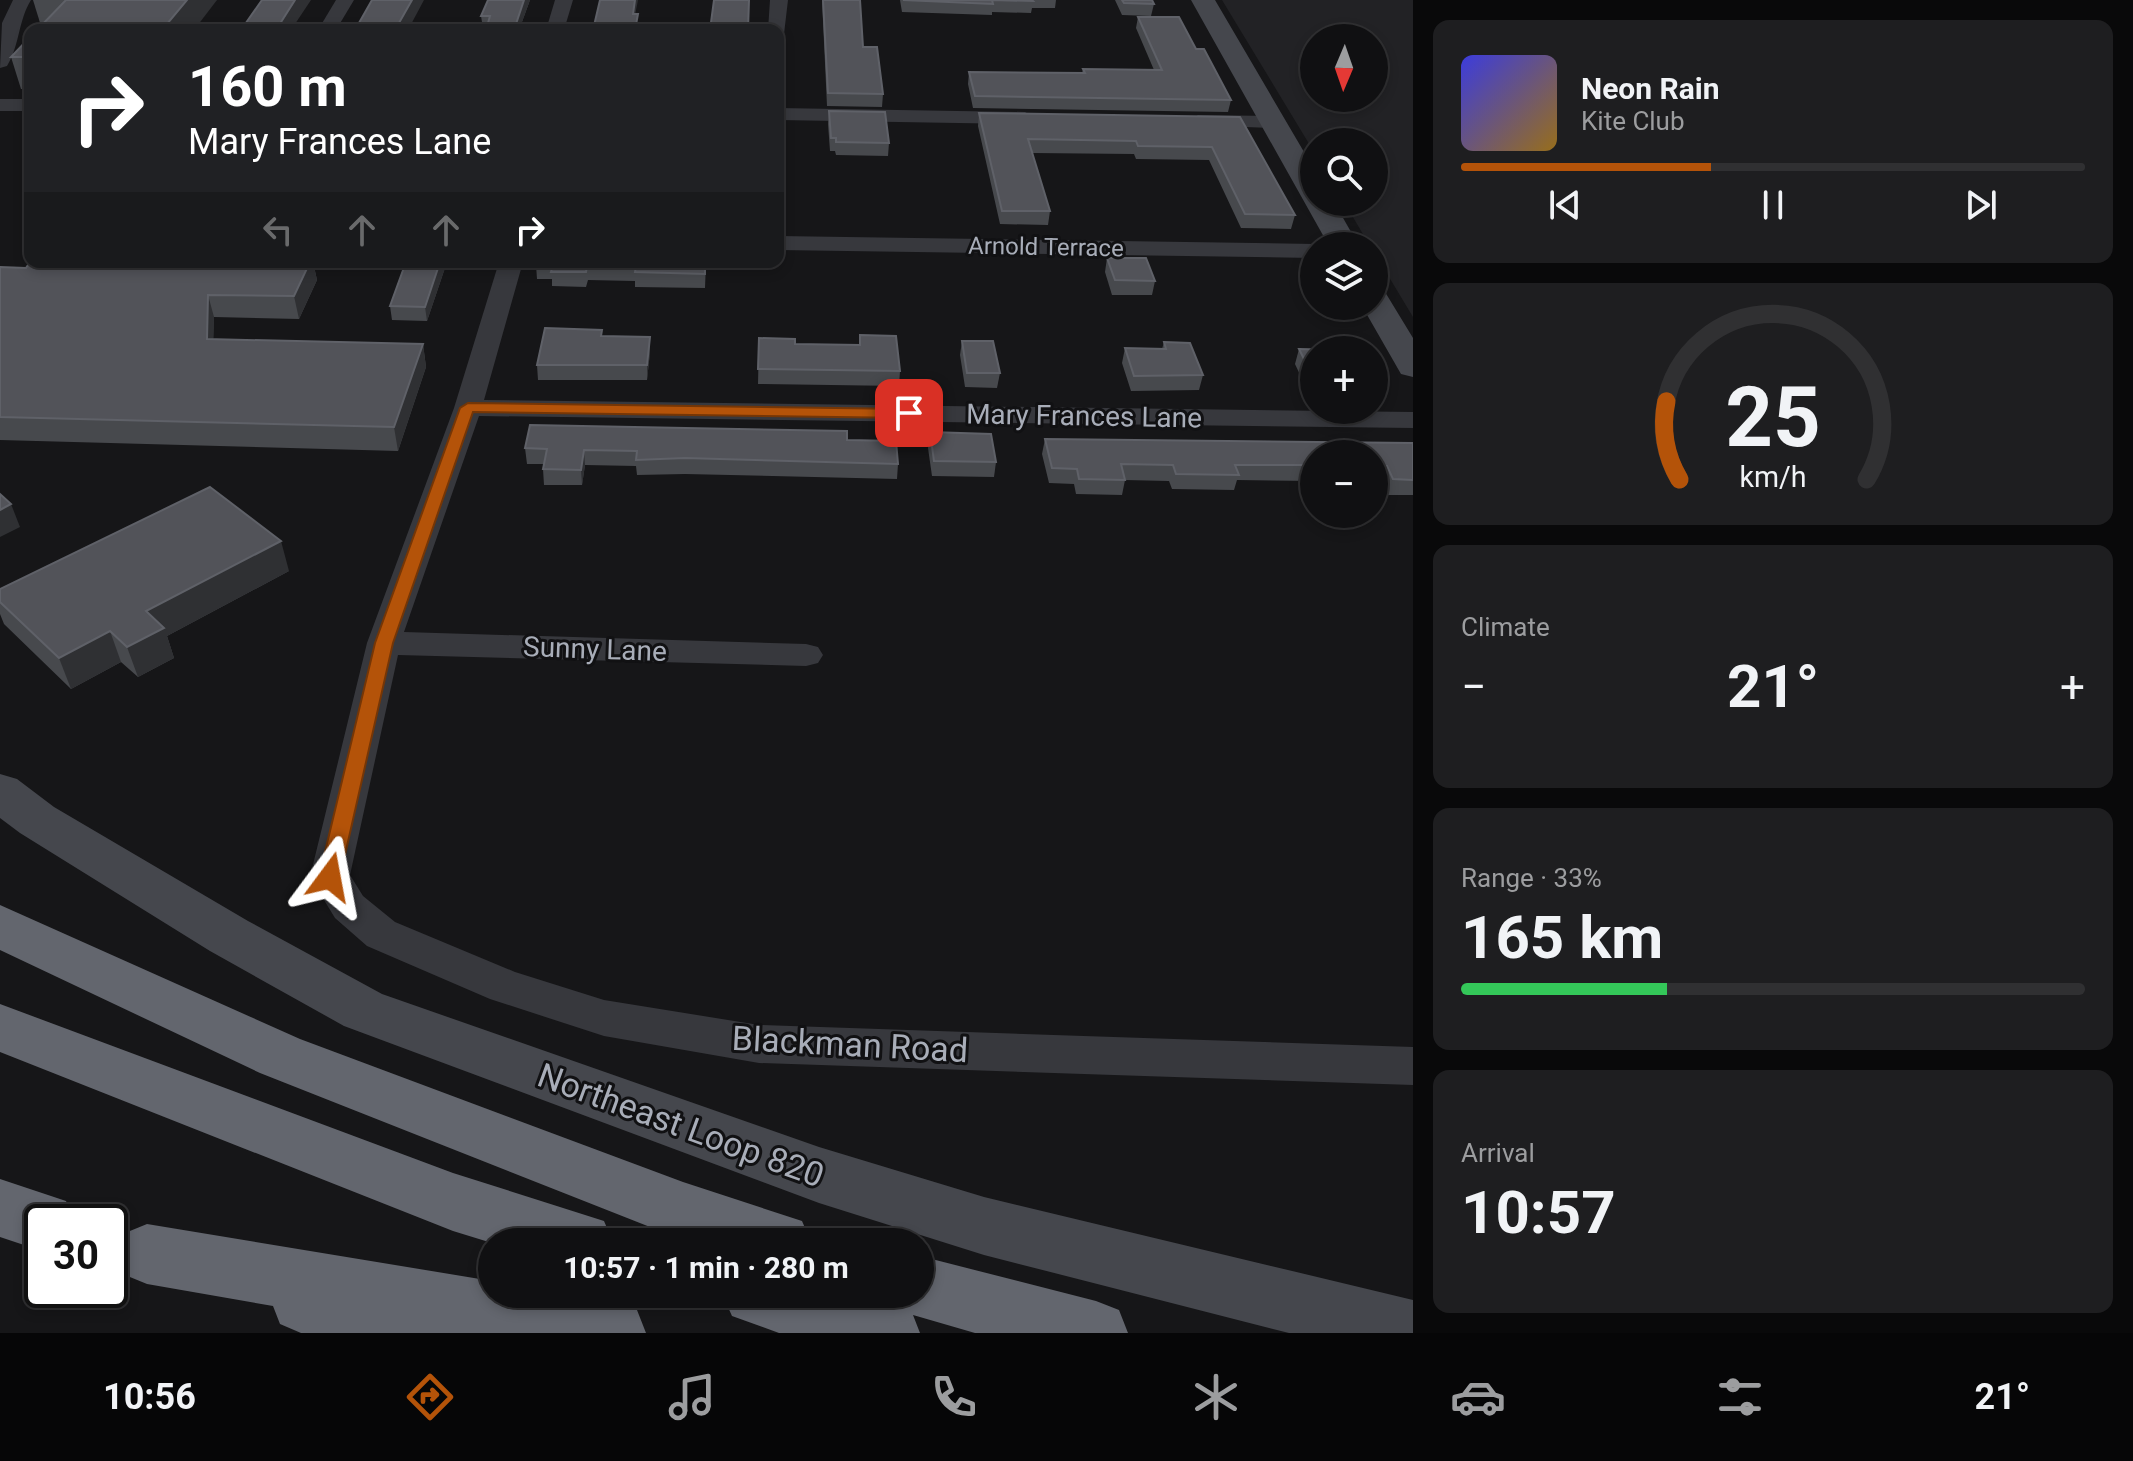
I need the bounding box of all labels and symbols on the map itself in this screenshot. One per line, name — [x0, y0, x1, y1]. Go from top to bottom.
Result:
north arrow — [1300, 24, 1388, 112]
street label: Arnold Terrace — [968, 232, 1124, 262]
pin — [875, 379, 943, 447]
street label: Mary Frances Lane — [966, 397, 1202, 435]
street label: Sunny Lane — [523, 630, 667, 668]
position arrow — [288, 835, 372, 919]
street label: Blackman Road — [731, 1018, 969, 1070]
street label: Northeast Loop 820 — [533, 1055, 829, 1195]
speed limit sign: 30 — [24, 1204, 128, 1308]

